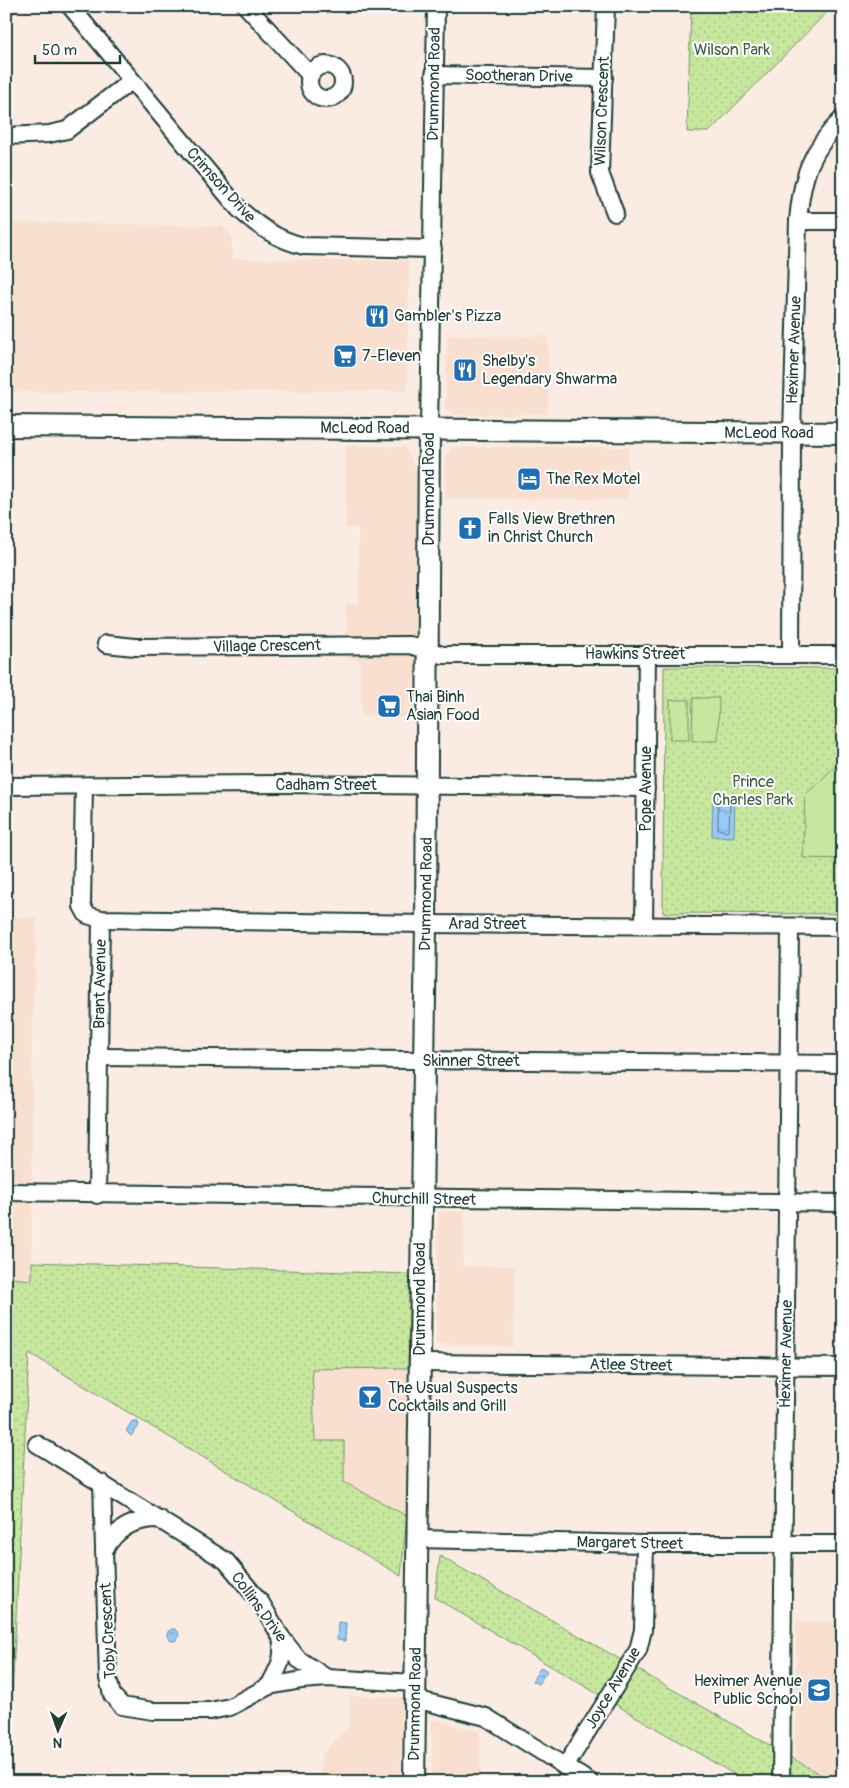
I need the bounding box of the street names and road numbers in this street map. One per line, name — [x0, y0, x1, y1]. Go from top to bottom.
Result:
street label: Drummond Road — [423, 27, 445, 141]
street label: Wilson Crescent — [590, 55, 614, 166]
street label: Sootheran Drive — [465, 65, 573, 87]
street label: Crimson Drive — [182, 143, 260, 227]
street label: Heximer Avenue — [782, 295, 806, 404]
street label: McLeod Road — [320, 418, 410, 438]
street label: McLeod Road — [724, 423, 814, 443]
street label: Drummond Road — [419, 432, 439, 546]
street label: Village Crescent — [213, 635, 322, 657]
street label: Hawkins Street — [585, 644, 686, 664]
street label: Pope Avenue — [636, 746, 656, 832]
street label: Cadham Street — [275, 775, 377, 795]
street label: Drummond Road — [415, 837, 437, 951]
street label: Arad Street — [448, 914, 527, 934]
street label: Brant Avenue — [89, 939, 111, 1029]
street label: Skinner Street — [422, 1051, 520, 1071]
street label: Churchill Street — [372, 1188, 477, 1210]
street label: Drummond Road — [410, 1242, 430, 1356]
street label: Heximer Avenue — [775, 1300, 797, 1408]
street label: Atlee Street — [589, 1354, 673, 1376]
street label: Margaret Street — [576, 1532, 684, 1554]
street label: Collins Drive — [227, 1568, 291, 1646]
street label: Toby Crescent — [95, 1582, 121, 1680]
street label: Joyce Avenue — [581, 1643, 645, 1732]
street label: Drummond Road — [404, 1647, 426, 1761]

